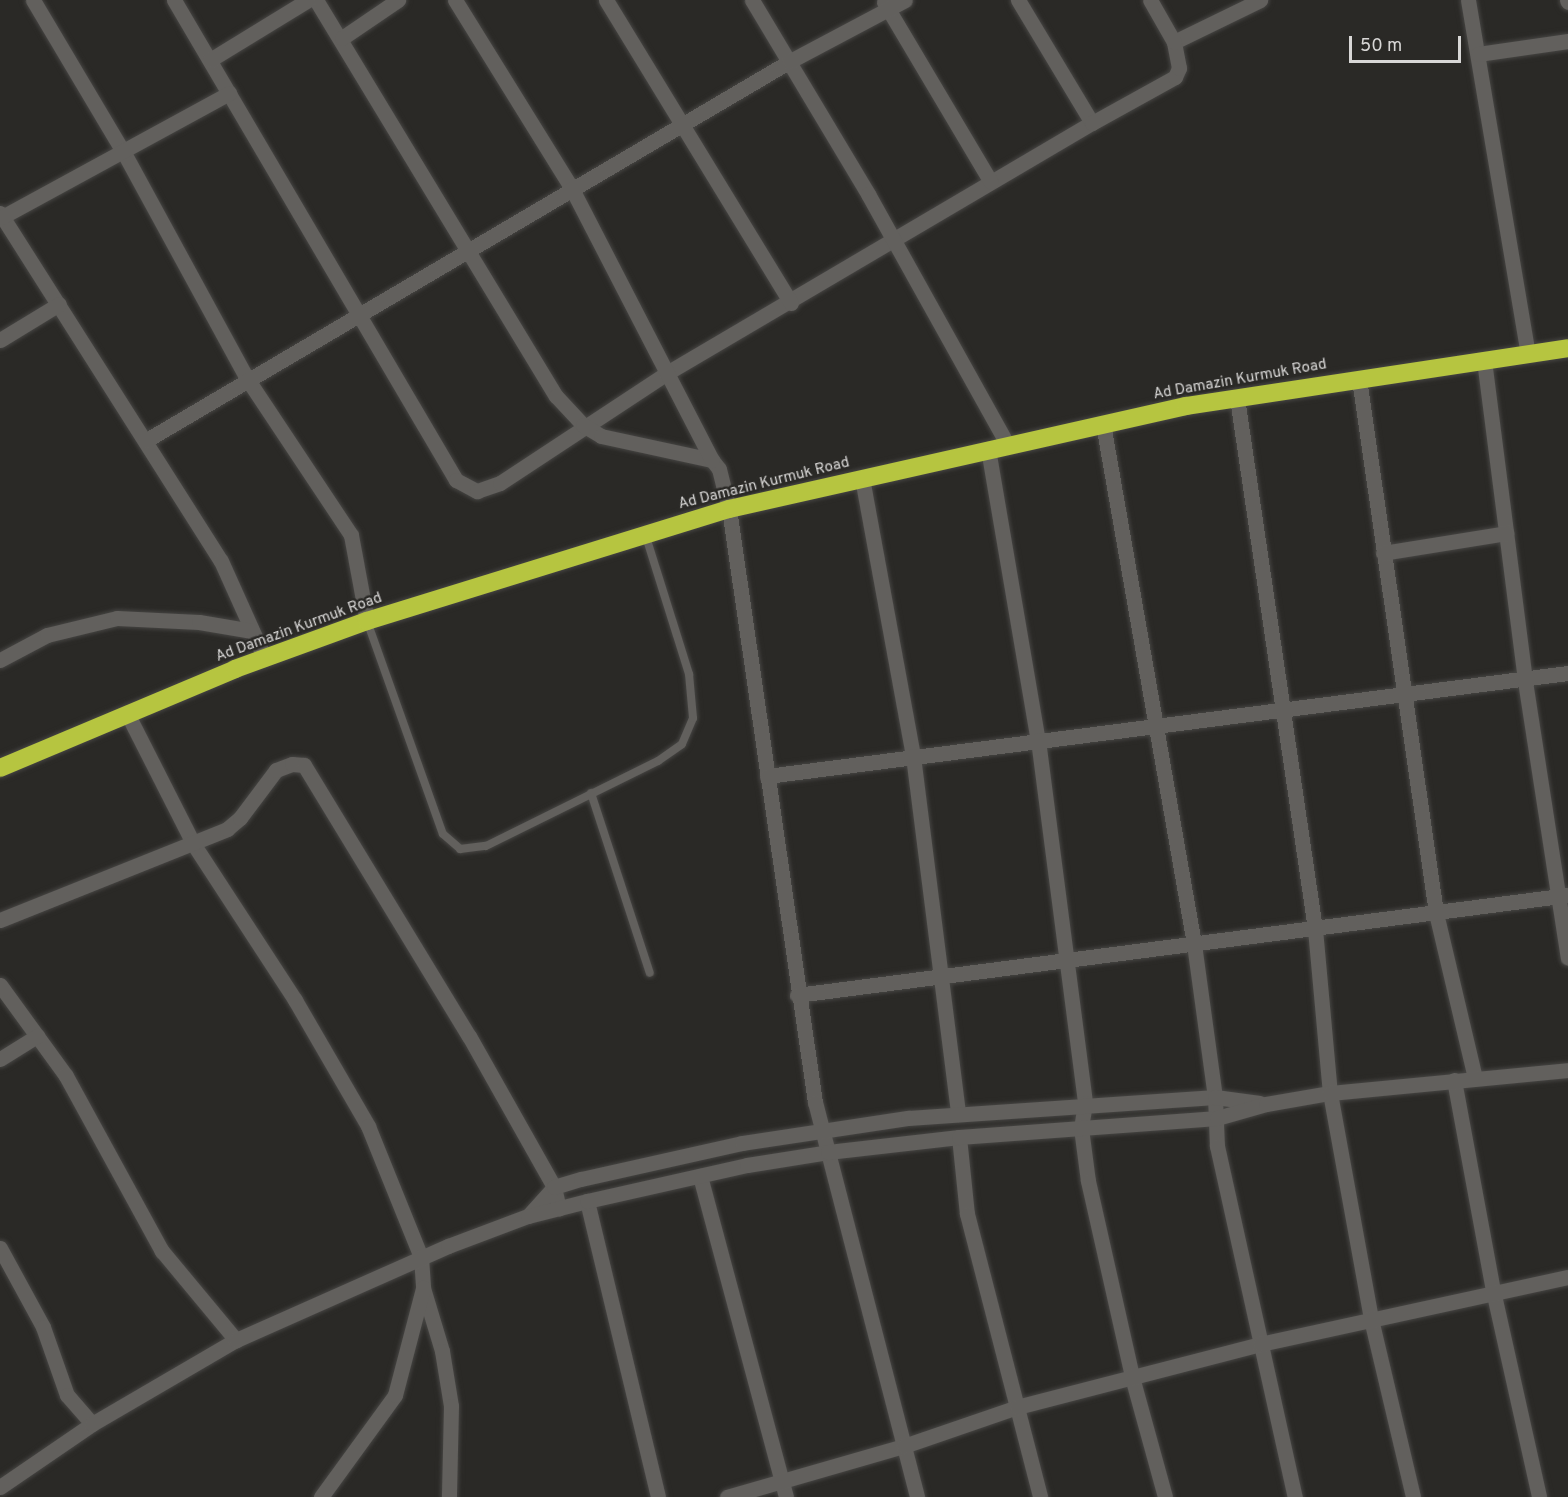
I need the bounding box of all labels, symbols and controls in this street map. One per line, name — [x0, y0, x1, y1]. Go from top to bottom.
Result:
scale bar — [1352, 24, 1464, 62]
text: 50 m — [1360, 35, 1402, 58]
street label: Ad Damazin Kurmuk Road — [1152, 356, 1328, 404]
street label: Ad Damazin Kurmuk Road — [677, 454, 851, 514]
street label: Ad Damazin Kurmuk Road — [213, 590, 385, 666]

